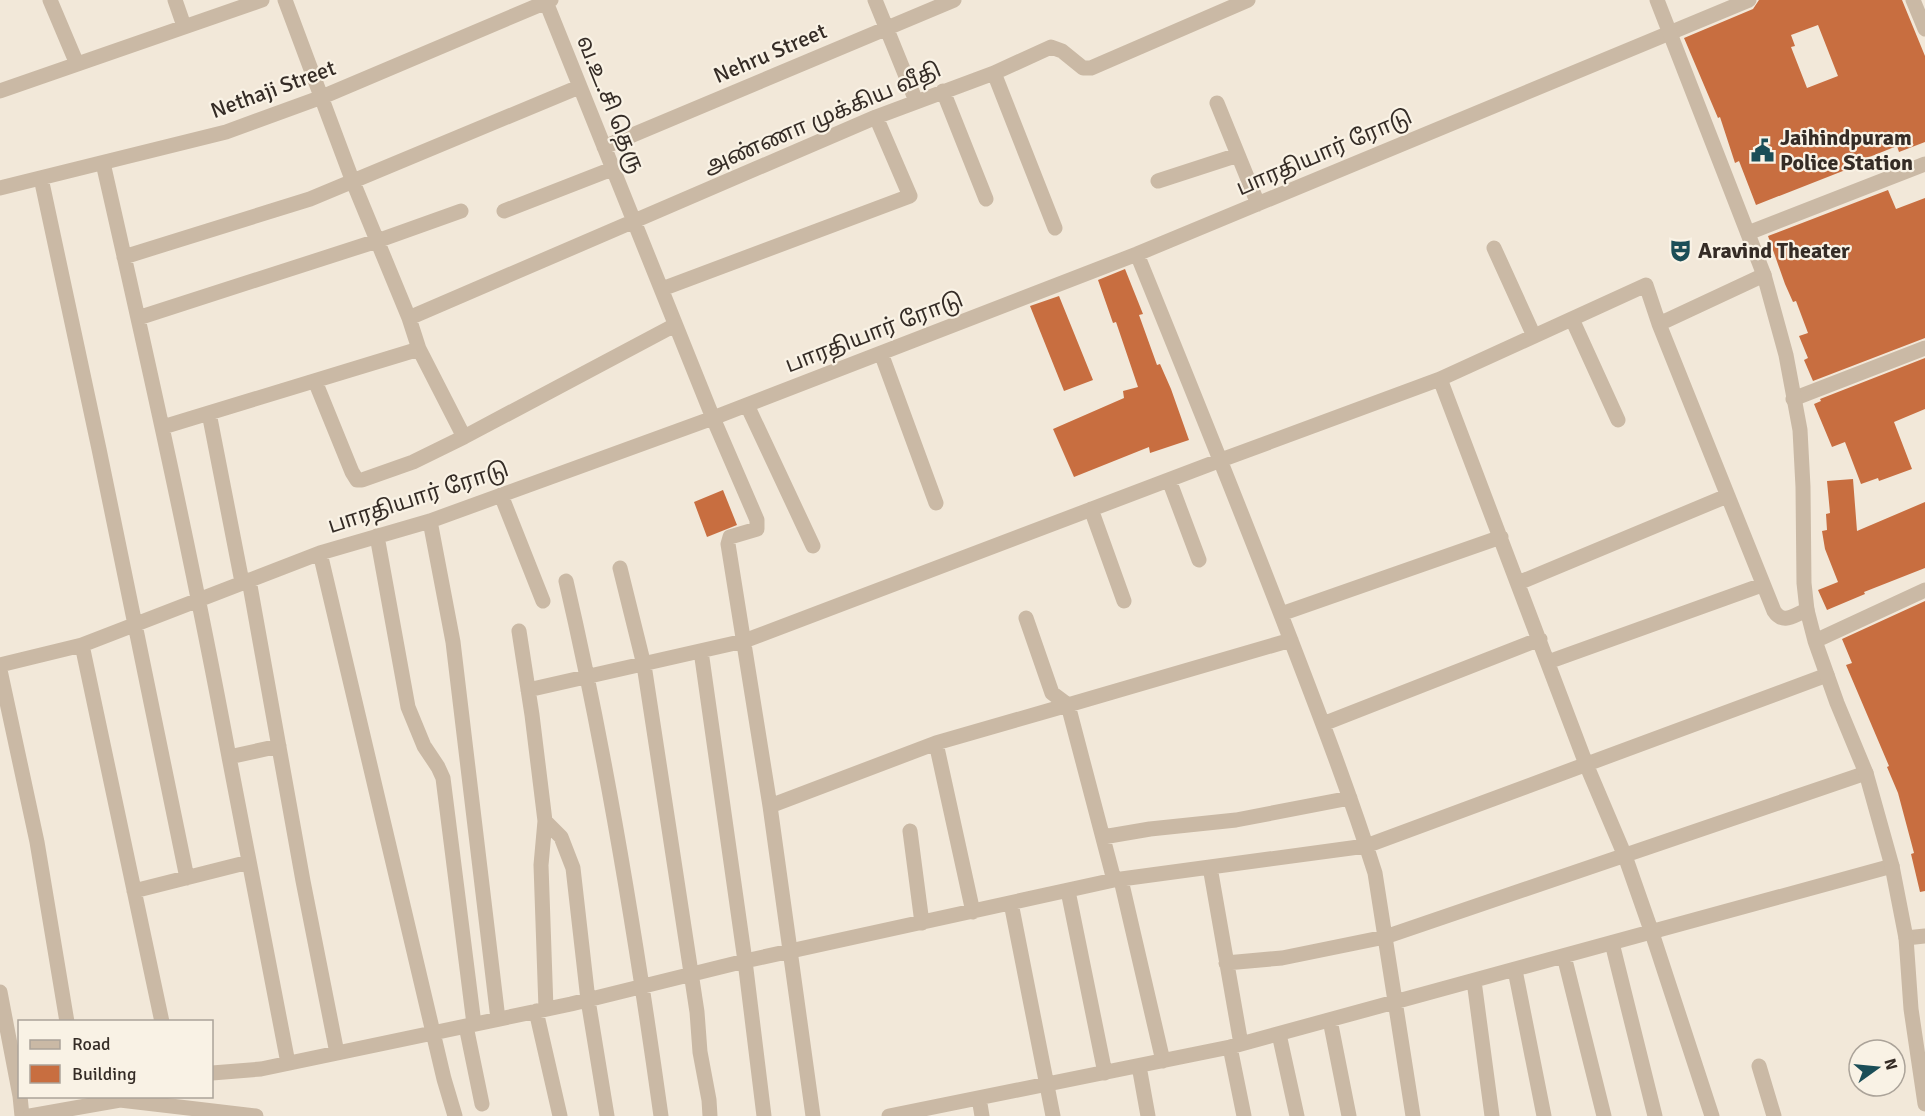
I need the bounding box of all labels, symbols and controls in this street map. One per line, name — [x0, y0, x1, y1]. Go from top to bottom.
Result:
street label: Nehru Street — [709, 17, 831, 89]
street label: வ.உ.சி தெரு — [570, 31, 651, 177]
street label: Nethaji Street — [207, 54, 339, 124]
street label: அண்ணா முக்கிய வீதி — [699, 56, 945, 181]
street label: பாரதியார் ரோடு — [1232, 103, 1416, 202]
place label: Jaihindpuram Police Station — [1780, 124, 1913, 176]
public building icon: Jaihindpuram Police Station — [1749, 137, 1775, 163]
theatre icon: Aravind Theater — [1667, 237, 1693, 263]
place label: Aravind Theater — [1698, 237, 1850, 264]
street label: பாரதியார் ரோடு — [781, 286, 967, 379]
street label: பாரதியார் ரோடு — [324, 455, 512, 540]
legend — [18, 1020, 213, 1098]
text: Road — [72, 1033, 111, 1055]
north arrow — [1847, 1038, 1907, 1098]
text: N — [1879, 1056, 1902, 1072]
text: Building — [72, 1063, 136, 1085]

